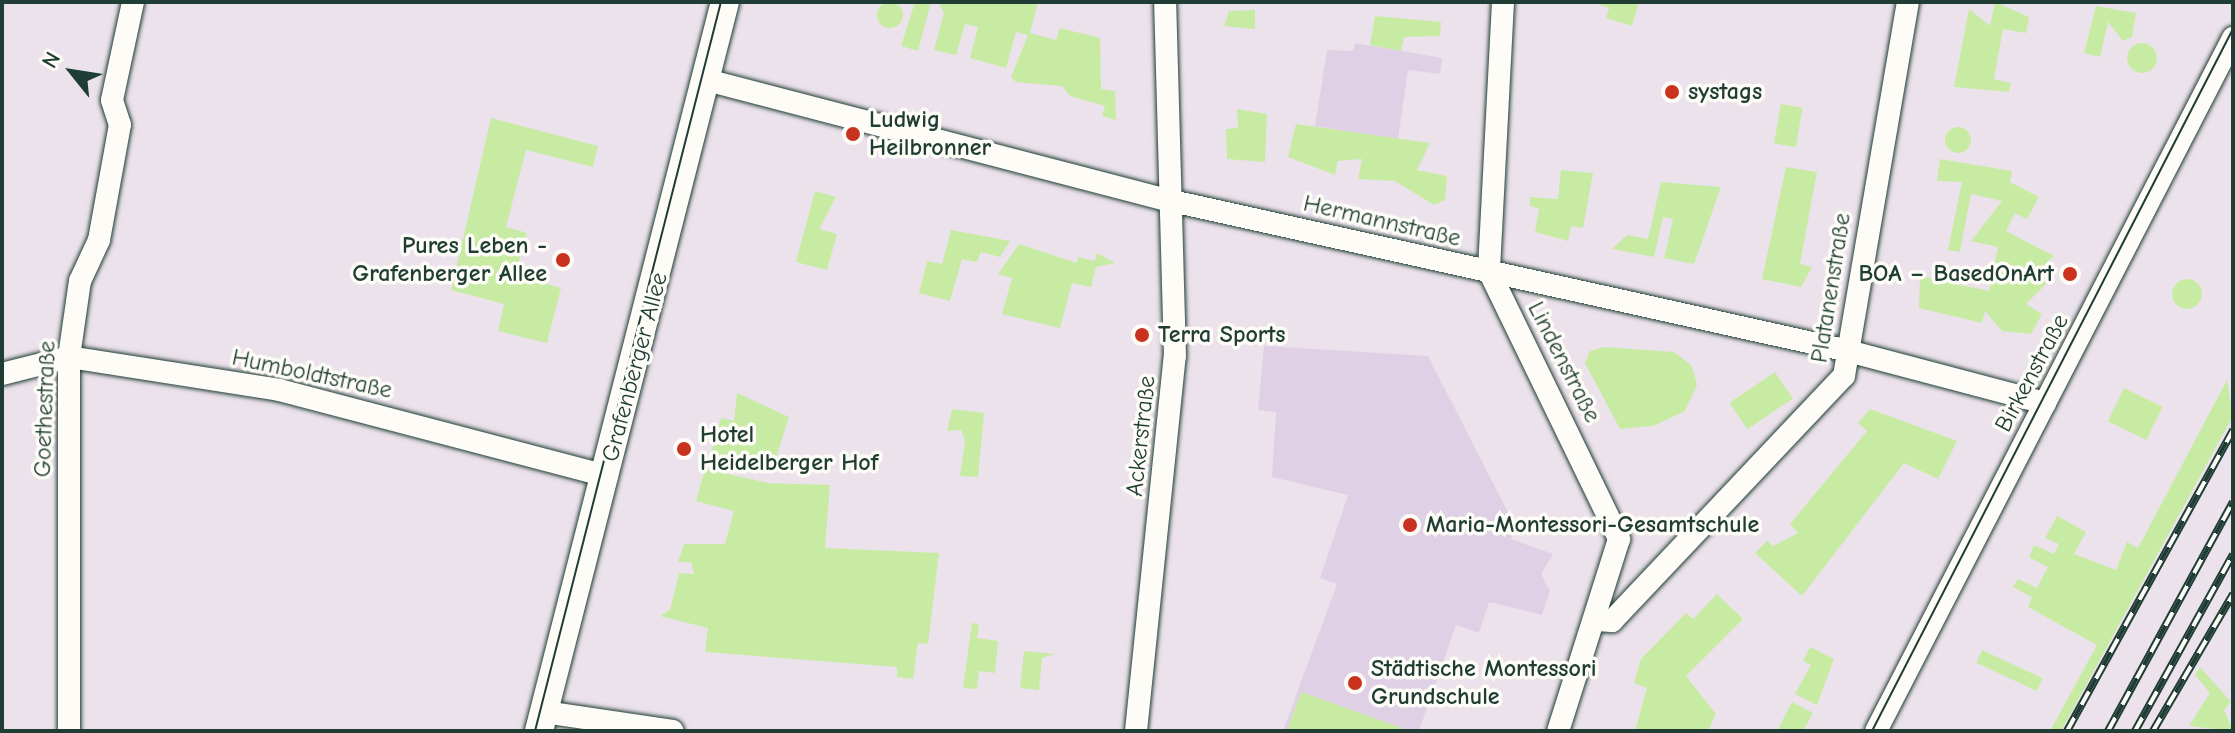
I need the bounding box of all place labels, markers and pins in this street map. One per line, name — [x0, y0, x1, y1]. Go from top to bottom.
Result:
place label: systags — [1688, 78, 1762, 106]
marker: systags — [1663, 83, 1681, 101]
place label: Ludwig Heilbronner — [869, 106, 991, 162]
marker: Ludwig Heilbronner — [844, 125, 862, 143]
place label: Pures Leben - Grafenberger Allee — [352, 232, 547, 288]
marker: Pures Leben - Grafenberger Allee — [554, 251, 572, 269]
place label: BOA – BasedOnArt — [1858, 260, 2054, 288]
marker: BOA – BasedOnArt — [2061, 265, 2079, 283]
place label: Terra Sports — [1158, 321, 1286, 349]
marker: Terra Sports — [1133, 326, 1151, 344]
place label: Hotel Heidelberger Hof — [700, 421, 878, 477]
marker: Hotel Heidelberger Hof — [675, 440, 693, 458]
place label: Maria-Montessori-Gesamtschule — [1426, 511, 1759, 539]
marker: Maria-Montessori-Gesamtschule — [1401, 516, 1419, 534]
place label: Städtische Montessori Grundschule — [1371, 655, 1596, 711]
marker: Städtische Montessori Grundschule — [1346, 674, 1364, 692]

